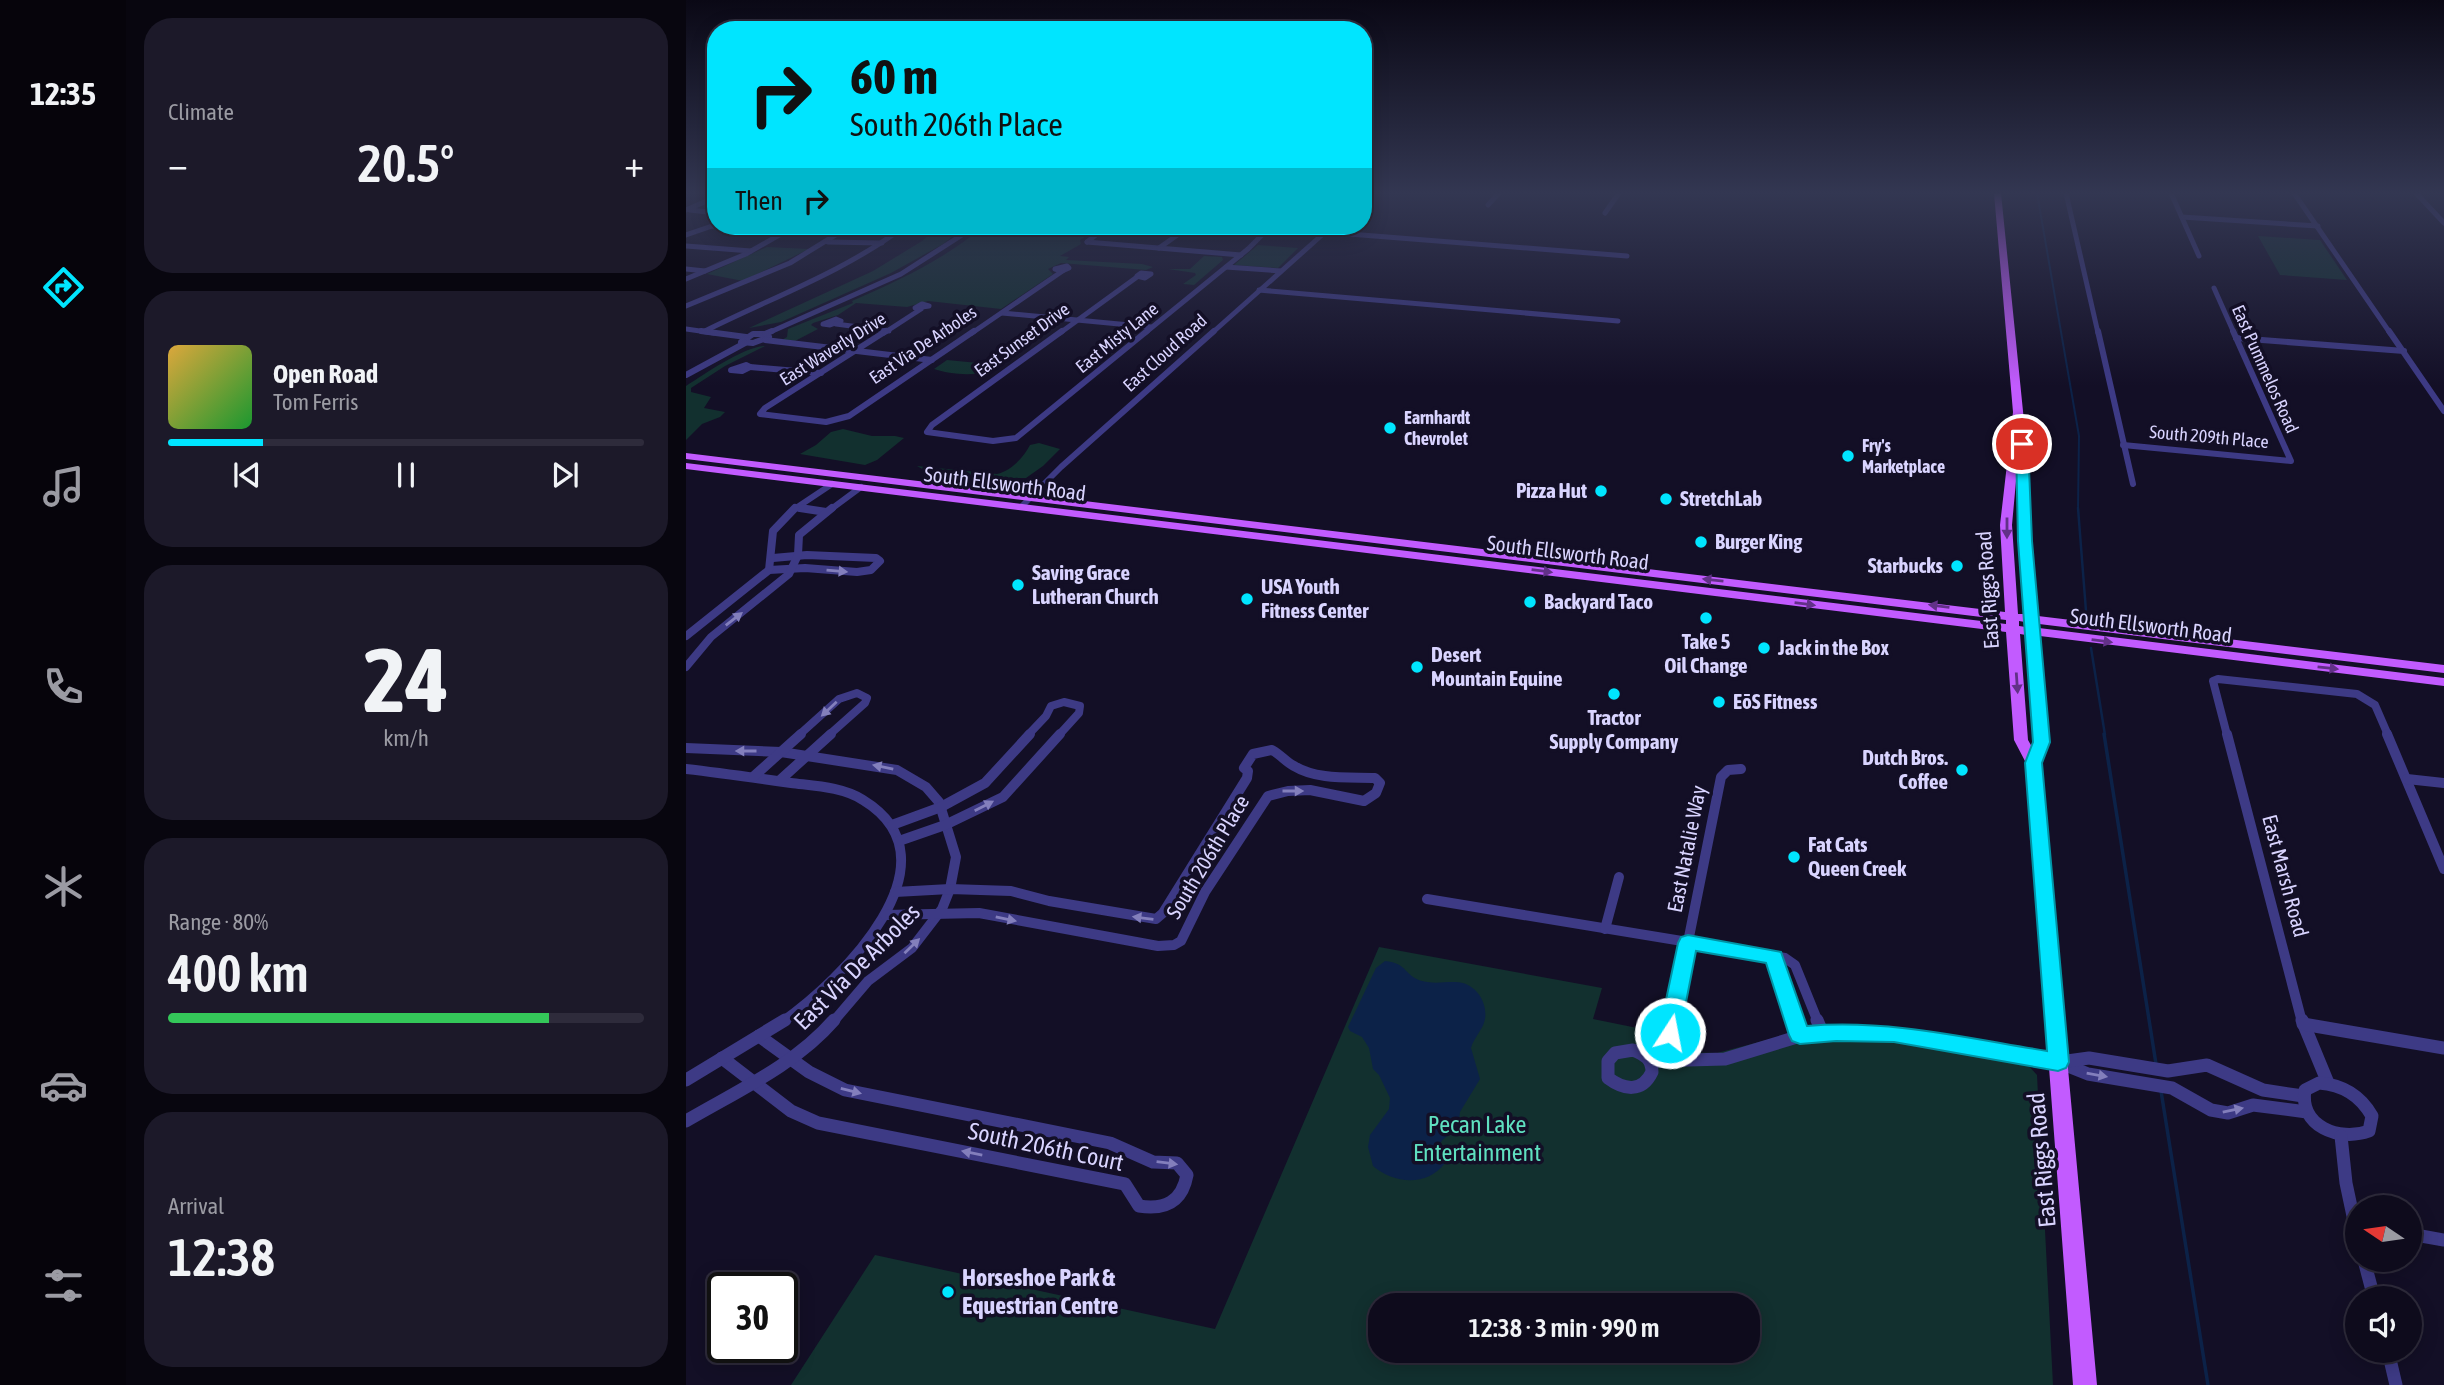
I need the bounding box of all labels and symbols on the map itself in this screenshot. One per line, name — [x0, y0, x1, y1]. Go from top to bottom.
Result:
street label: East Sunset Drive — [970, 298, 1073, 381]
street label: East Misty Lane — [1071, 298, 1162, 377]
street label: East Via De Arboles — [865, 301, 980, 388]
street label: East Pummelos Road — [2228, 302, 2303, 436]
street label: East Waverly Drive — [776, 308, 890, 390]
street label: East Cloud Road — [1119, 310, 1211, 396]
place label: Earnhardt Chevrolet — [1404, 407, 1471, 449]
pin — [1992, 414, 2052, 474]
marker: Earnhardt Chevrolet — [1382, 420, 1398, 436]
street label: South 209th Place — [2149, 421, 2270, 452]
place label: Fry's Marketplace — [1862, 435, 1945, 477]
marker: Fry's Marketplace — [1840, 448, 1856, 464]
street label: South Ellsworth Road — [923, 461, 1087, 505]
place label: Pizza Hut — [1516, 478, 1587, 502]
marker: Pizza Hut — [1593, 483, 1609, 499]
place label: StretchLab — [1680, 486, 1762, 510]
marker: StretchLab — [1658, 491, 1674, 507]
one-way arrow — [2001, 517, 2013, 539]
place label: Burger King — [1715, 529, 1803, 553]
street label: South Ellsworth Road — [1486, 530, 1650, 574]
street label: East Riggs Road — [1971, 530, 2003, 650]
marker: Burger King — [1693, 534, 1709, 550]
place label: Starbucks — [1868, 553, 1944, 577]
marker: Starbucks — [1949, 558, 1965, 574]
place label: Saving Grace Lutheran Church — [1032, 560, 1159, 608]
one-way arrow — [1531, 565, 1553, 576]
one-way arrow — [826, 566, 848, 577]
place label: USA Youth Fitness Center — [1261, 574, 1369, 622]
one-way arrow — [1702, 574, 1724, 585]
marker: Saving Grace Lutheran Church — [1010, 577, 1026, 593]
place label: Backyard Taco — [1544, 589, 1653, 613]
marker: USA Youth Fitness Center — [1239, 591, 1255, 607]
marker: Backyard Taco — [1522, 594, 1538, 610]
one-way arrow — [1794, 599, 1816, 610]
one-way arrow — [1928, 601, 1950, 612]
street label: South Ellsworth Road — [2069, 603, 2233, 647]
marker: Take 5 Oil Change — [1698, 610, 1714, 626]
one-way arrow — [725, 612, 743, 626]
place label: Take 5 Oil Change — [1664, 629, 1748, 677]
place label: Jack in the Box — [1777, 635, 1890, 659]
one-way arrow — [2091, 635, 2113, 646]
marker: Jack in the Box — [1756, 640, 1772, 656]
place label: Desert Mountain Equine — [1431, 642, 1563, 690]
marker: Desert Mountain Equine — [1409, 659, 1425, 675]
one-way arrow — [2317, 663, 2339, 674]
one-way arrow — [2012, 672, 2023, 694]
marker: Tractor Supply Company — [1606, 686, 1622, 702]
place label: EōS Fitness — [1733, 689, 1818, 713]
marker: EōS Fitness — [1711, 694, 1727, 710]
one-way arrow — [821, 700, 838, 716]
place label: Tractor Supply Company — [1550, 705, 1679, 753]
one-way arrow — [734, 745, 756, 757]
place label: Dutch Bros. Coffee — [1862, 745, 1948, 793]
one-way arrow — [872, 762, 894, 773]
marker: Dutch Bros. Coffee — [1954, 762, 1970, 778]
street label: East Natalie Way — [1662, 783, 1710, 914]
one-way arrow — [1283, 785, 1305, 797]
street label: South 206th Place — [1161, 790, 1253, 922]
one-way arrow — [974, 800, 994, 811]
street label: East Marsh Road — [2258, 812, 2314, 940]
place label: Fat Cats Queen Creek — [1808, 832, 1907, 880]
marker: Fat Cats Queen Creek — [1786, 849, 1802, 865]
street label: East Via De Arboles — [788, 898, 925, 1035]
one-way arrow — [1132, 912, 1154, 923]
one-way arrow — [995, 914, 1017, 925]
one-way arrow — [903, 938, 921, 954]
position arrow — [1633, 996, 1707, 1070]
one-way arrow — [2086, 1070, 2108, 1081]
one-way arrow — [840, 1086, 862, 1097]
street label: East Riggs Road — [2022, 1091, 2061, 1229]
one-way arrow — [2223, 1104, 2245, 1115]
park label: Pecan Lake Entertainment — [1413, 1111, 1541, 1166]
street label: South 206th Court — [966, 1117, 1126, 1176]
one-way arrow — [961, 1148, 983, 1159]
one-way arrow — [1156, 1158, 1178, 1169]
north arrow — [2345, 1195, 2422, 1272]
place label: Horseshoe Park & Equestrian Centre — [962, 1264, 1118, 1319]
speed limit sign: 30 — [707, 1272, 798, 1363]
marker: Horseshoe Park & Equestrian Centre — [940, 1284, 956, 1300]

